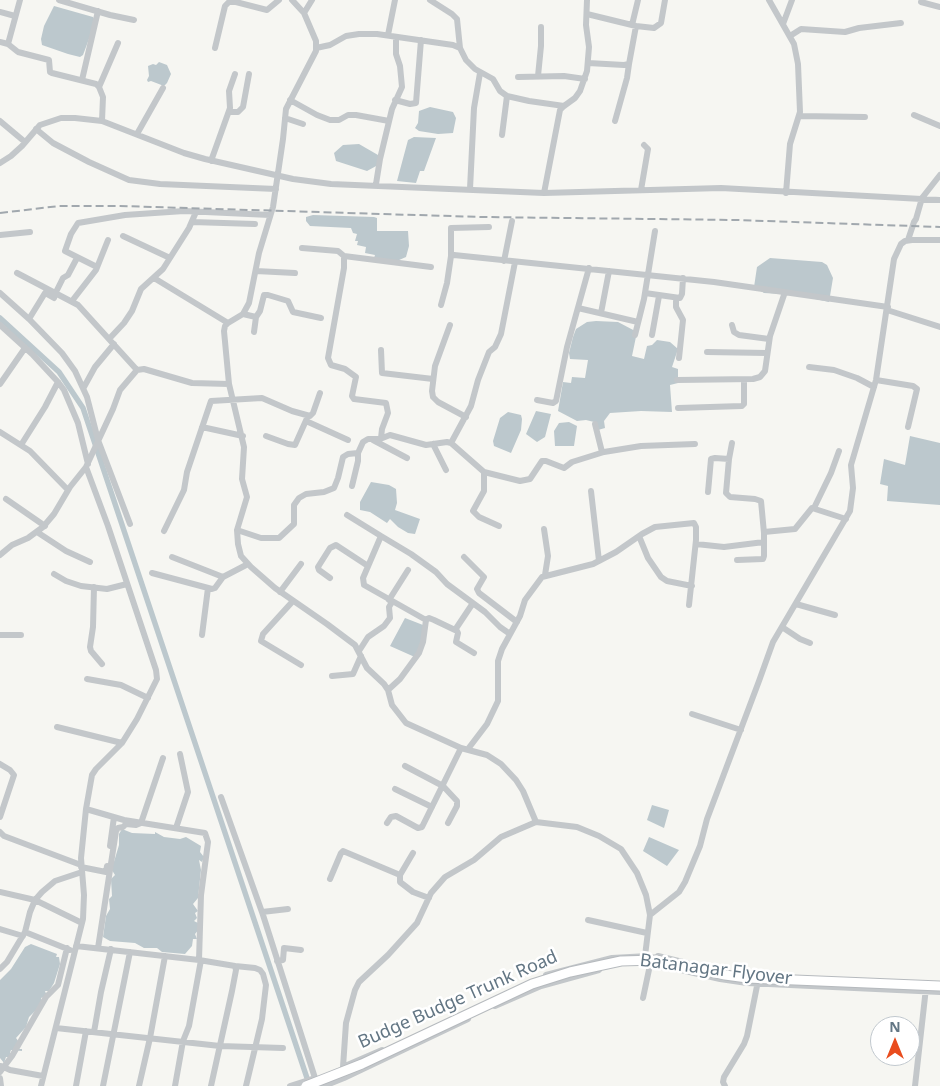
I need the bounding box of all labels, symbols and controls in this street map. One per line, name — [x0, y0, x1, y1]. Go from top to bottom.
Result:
street label: Budge Budge Trunk Road — [355, 946, 561, 1054]
street label: Batanagar Flyover — [639, 950, 793, 990]
north arrow — [870, 1016, 920, 1066]
text: N — [889, 1017, 901, 1036]

